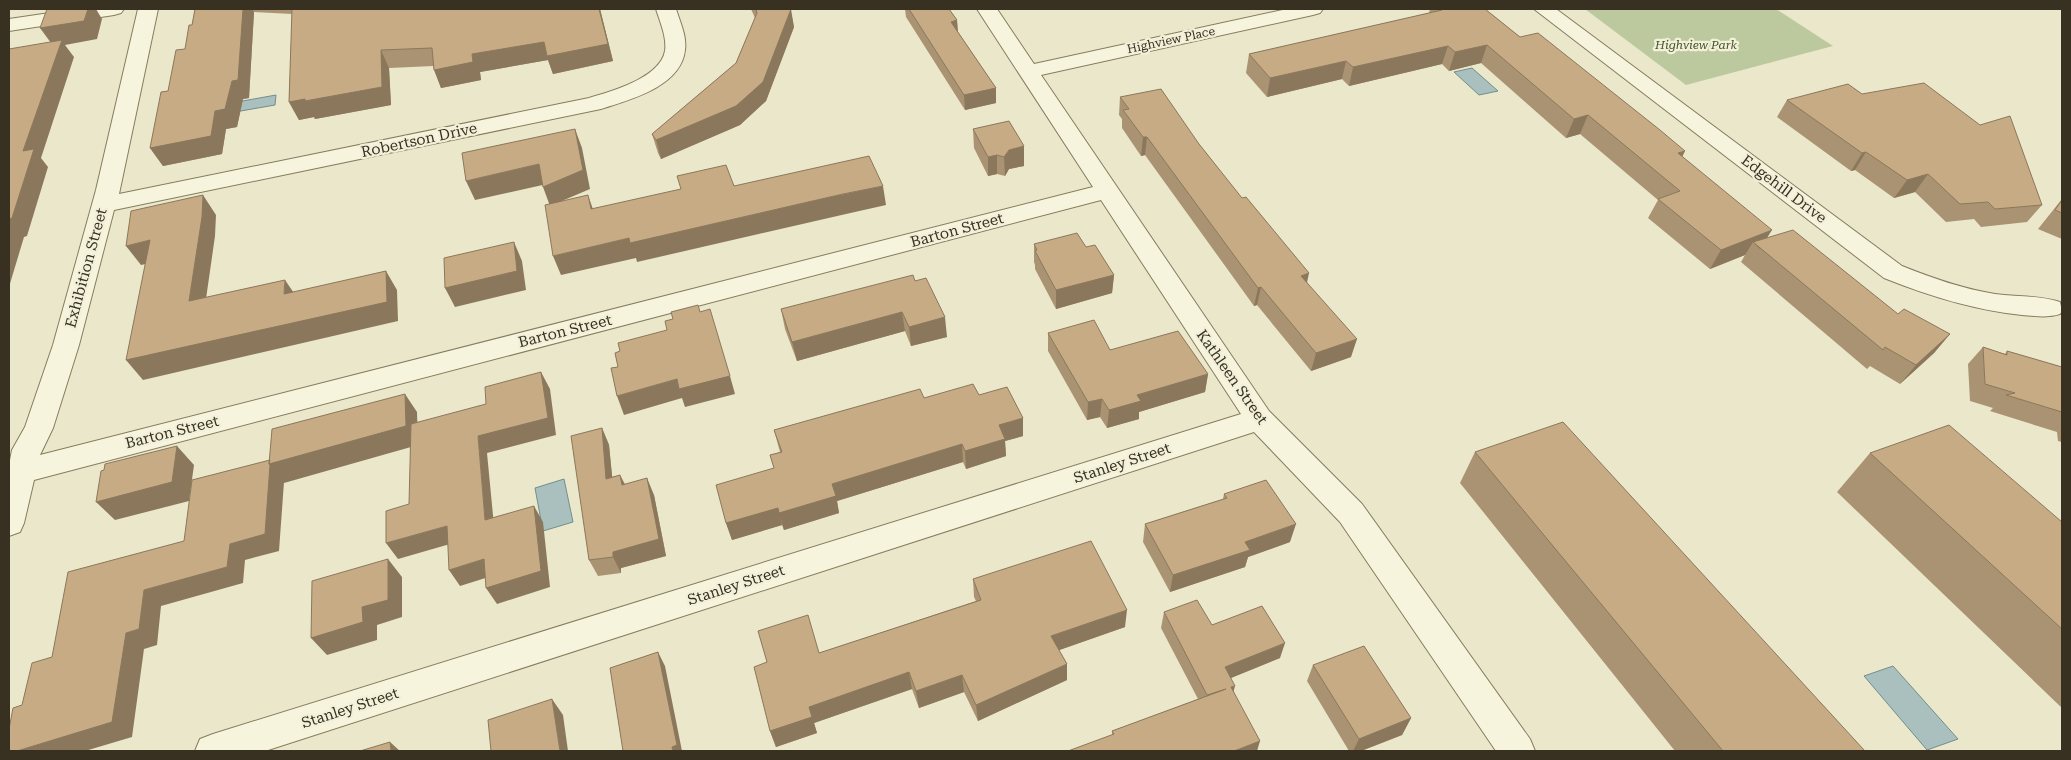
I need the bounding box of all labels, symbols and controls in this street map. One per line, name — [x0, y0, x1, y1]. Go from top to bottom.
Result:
street label: Highview Place — [1126, 24, 1217, 56]
park label: Highview Park — [1654, 38, 1738, 52]
street label: Robertson Drive — [359, 119, 479, 161]
street label: Edgehill Drive — [1738, 151, 1830, 227]
street label: Exhibition Street — [61, 206, 111, 330]
street label: Barton Street — [908, 209, 1006, 251]
street label: Barton Street — [516, 311, 614, 351]
street label: Kathleen Street — [1193, 326, 1272, 428]
street label: Barton Street — [123, 412, 221, 452]
street label: Stanley Street — [1071, 439, 1173, 487]
street label: Stanley Street — [685, 561, 787, 609]
street label: Stanley Street — [299, 684, 401, 732]

